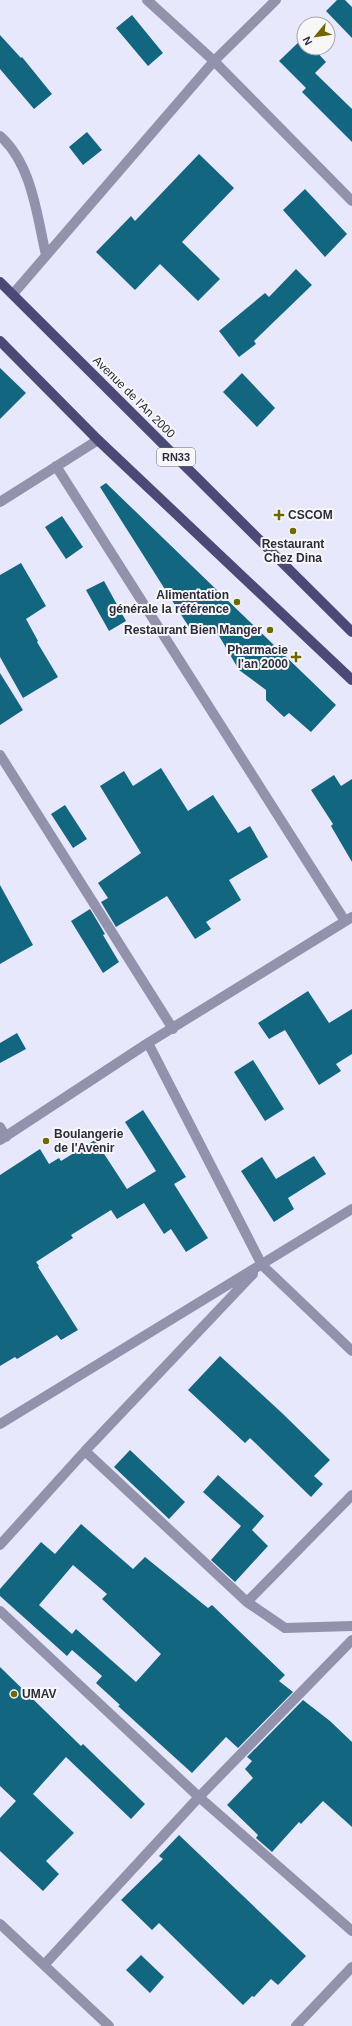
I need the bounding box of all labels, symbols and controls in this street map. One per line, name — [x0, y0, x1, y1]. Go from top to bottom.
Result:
north arrow — [296, 16, 336, 56]
text: N — [300, 34, 314, 47]
street label: Avenue de l'An 2000 — [90, 353, 178, 441]
road number: RN33 — [157, 448, 195, 466]
place label: CSCOM — [288, 508, 333, 522]
marker: CSCOM — [273, 509, 285, 521]
marker: Restaurant Chez Dina — [288, 526, 298, 536]
place label: Restaurant Chez Dina — [262, 537, 324, 565]
place label: Alimentation générale la référence — [109, 588, 229, 616]
marker: Alimentation générale la référence — [232, 597, 242, 607]
place label: Restaurant Bien Manger — [124, 623, 262, 637]
marker: Restaurant Bien Manger — [265, 625, 275, 635]
place label: Pharmacie l'an 2000 — [227, 643, 288, 671]
marker: Pharmacie l'an 2000 — [291, 652, 301, 662]
place label: Boulangerie de l'Avenir — [54, 1127, 124, 1155]
marker: Boulangerie de l'Avenir — [41, 1136, 51, 1146]
place label: UMAV — [22, 1687, 56, 1701]
marker: UMAV — [9, 1689, 19, 1699]

